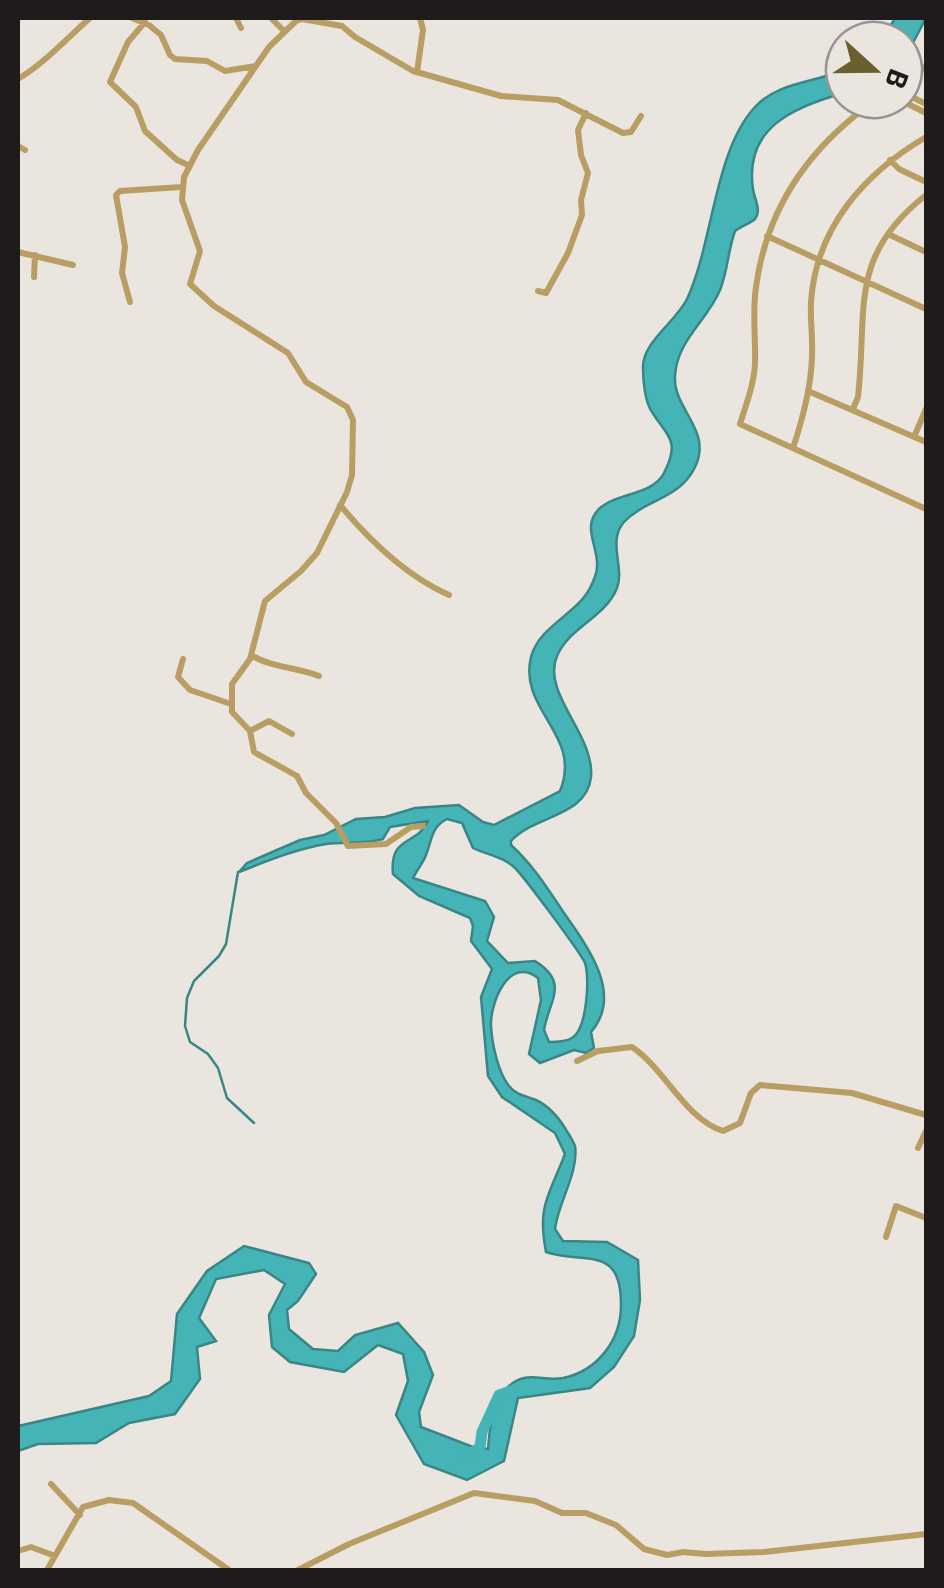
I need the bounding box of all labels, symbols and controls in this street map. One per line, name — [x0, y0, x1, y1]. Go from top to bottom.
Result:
north arrow — [824, 20, 924, 120]
text: B — [879, 65, 917, 94]

